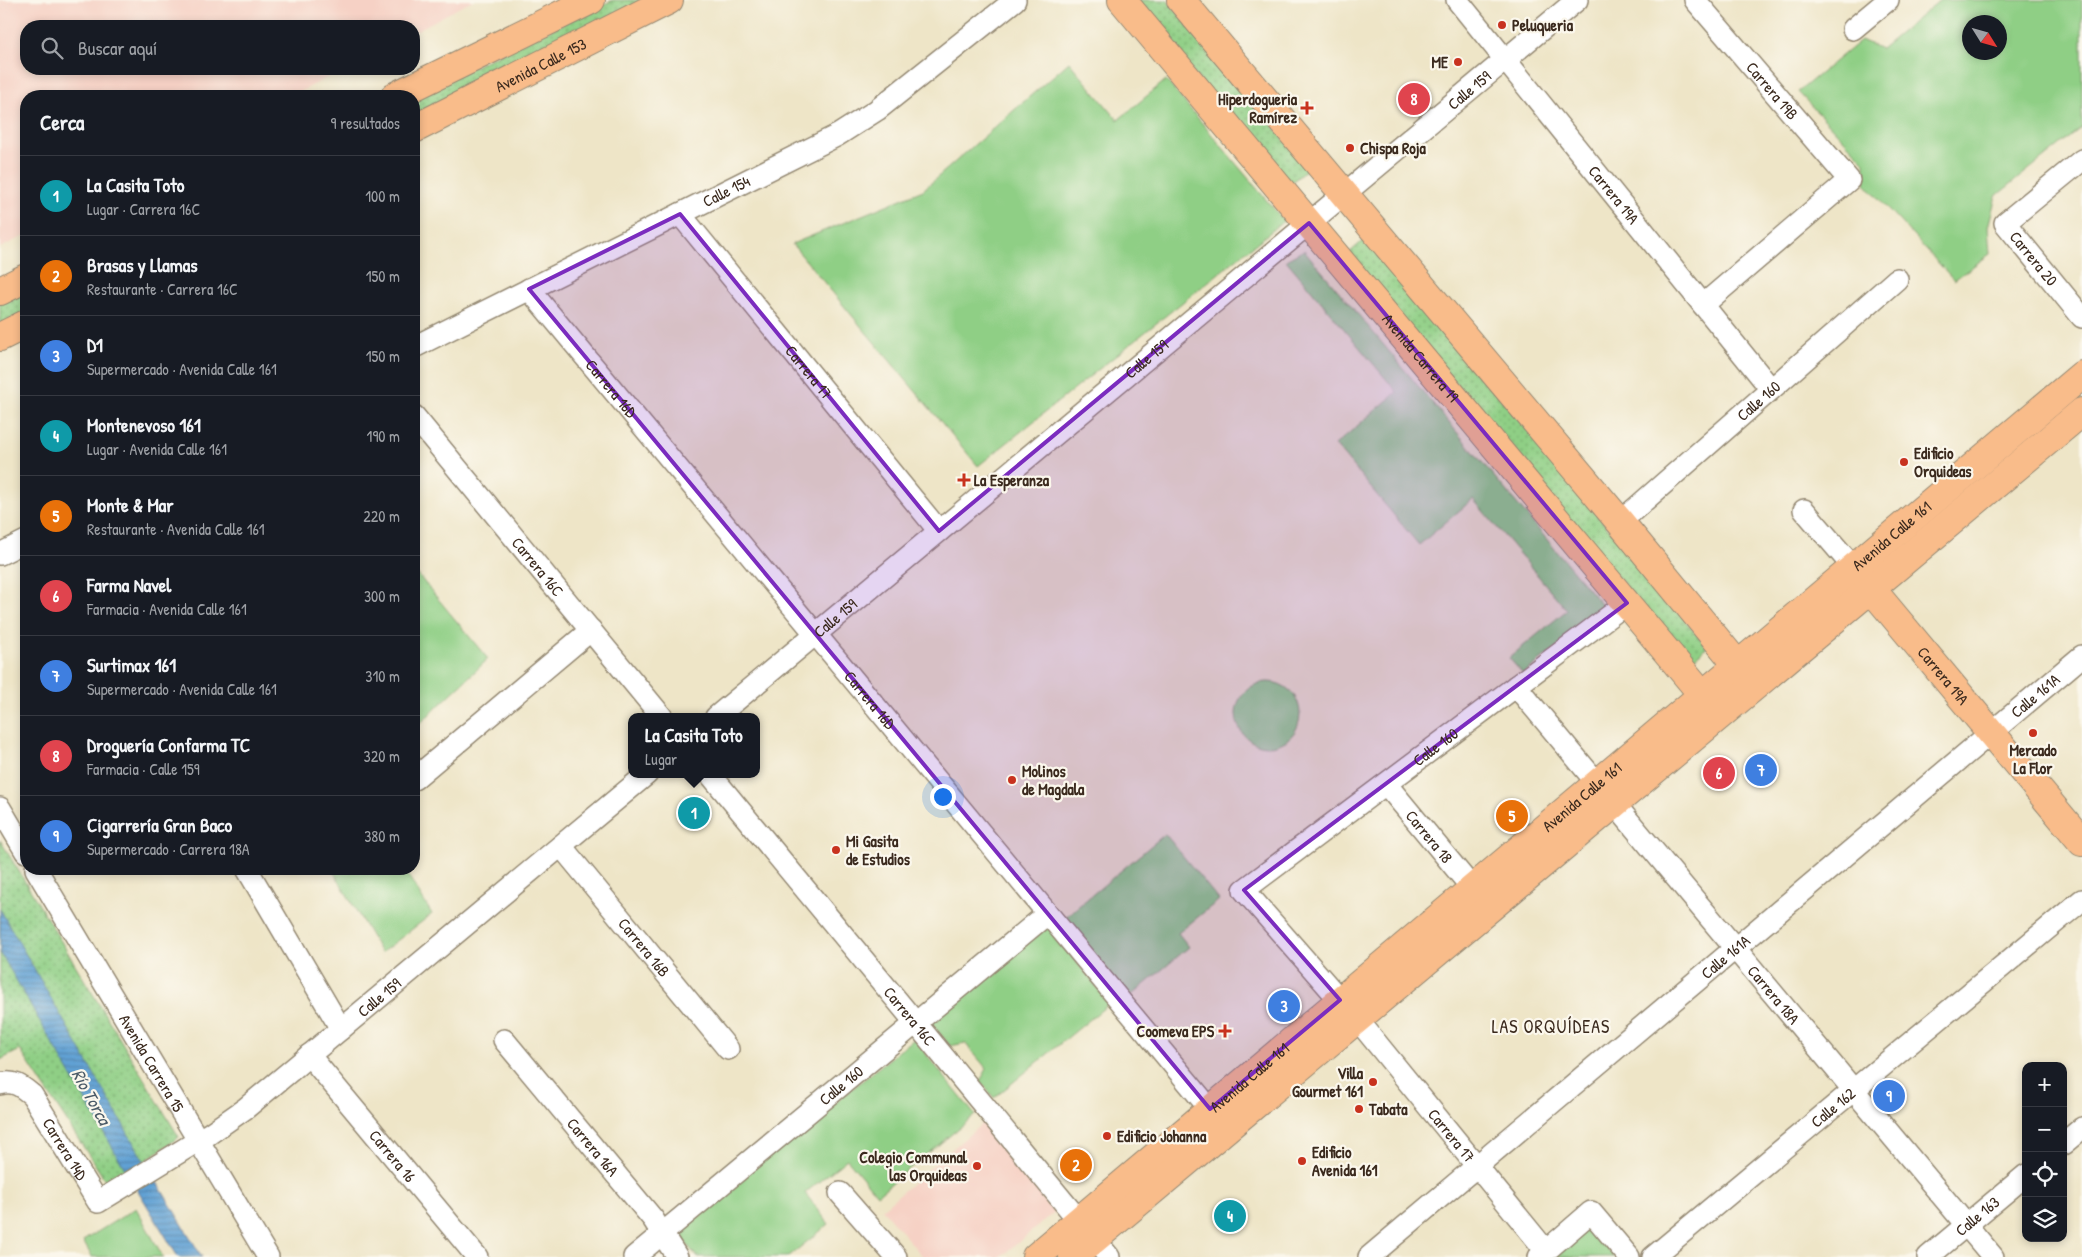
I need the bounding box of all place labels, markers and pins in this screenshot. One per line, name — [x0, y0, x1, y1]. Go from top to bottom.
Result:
place label: Peluqueria — [1512, 14, 1574, 37]
marker: Peluqueria — [1496, 19, 1508, 31]
place label: ME — [1431, 51, 1449, 73]
marker: ME — [1452, 56, 1464, 68]
pin: 8 — [1398, 80, 1430, 118]
place label: Hiperdogueria Ramírez — [1218, 88, 1298, 128]
marker: Hiperdogueria Ramírez — [1301, 102, 1313, 114]
place label: Chispa Roja — [1360, 137, 1427, 160]
marker: Chispa Roja — [1344, 142, 1356, 154]
place label: Edificio Orquideas — [1914, 442, 1972, 483]
marker: Edificio Orquideas — [1898, 456, 1910, 468]
place label: La Esperanza — [974, 469, 1050, 492]
marker: La Esperanza — [958, 474, 970, 486]
marker: Mercado La Flor — [2027, 727, 2039, 739]
place label: Mercado La Flor — [2009, 739, 2057, 779]
pin: 7 — [1745, 751, 1777, 789]
pin: 6 — [1703, 754, 1735, 792]
place label: Molinos de Magdala — [1022, 760, 1085, 801]
marker: Molinos de Magdala — [1006, 774, 1018, 786]
pin: 1 — [678, 794, 710, 832]
pin: 5 — [1496, 797, 1528, 835]
place label: Mi Gasita de Estudios — [846, 830, 911, 870]
marker: Mi Gasita de Estudios — [830, 844, 842, 856]
pin: 3 — [1268, 987, 1300, 1025]
place label: Coomeva EPS — [1137, 1020, 1215, 1042]
marker: Coomeva EPS — [1218, 1024, 1232, 1038]
place label: Villa Gourmet 161 — [1292, 1062, 1364, 1102]
marker: Villa Gourmet 161 — [1367, 1076, 1379, 1088]
pin: 9 — [1873, 1077, 1905, 1115]
place label: Tabata — [1368, 1098, 1408, 1120]
marker: Tabata — [1353, 1103, 1365, 1115]
place label: Edificio Johanna — [1117, 1125, 1207, 1147]
marker: Edificio Johanna — [1101, 1130, 1113, 1142]
place label: Edificio Avenida 161 — [1312, 1141, 1378, 1181]
place label: Colegio Communal las Orquideas — [859, 1146, 968, 1187]
pin: 2 — [1060, 1146, 1092, 1184]
marker: Edificio Avenida 161 — [1296, 1155, 1308, 1167]
marker: Colegio Communal las Orquideas — [971, 1160, 983, 1172]
pin: 4 — [1214, 1197, 1246, 1235]

